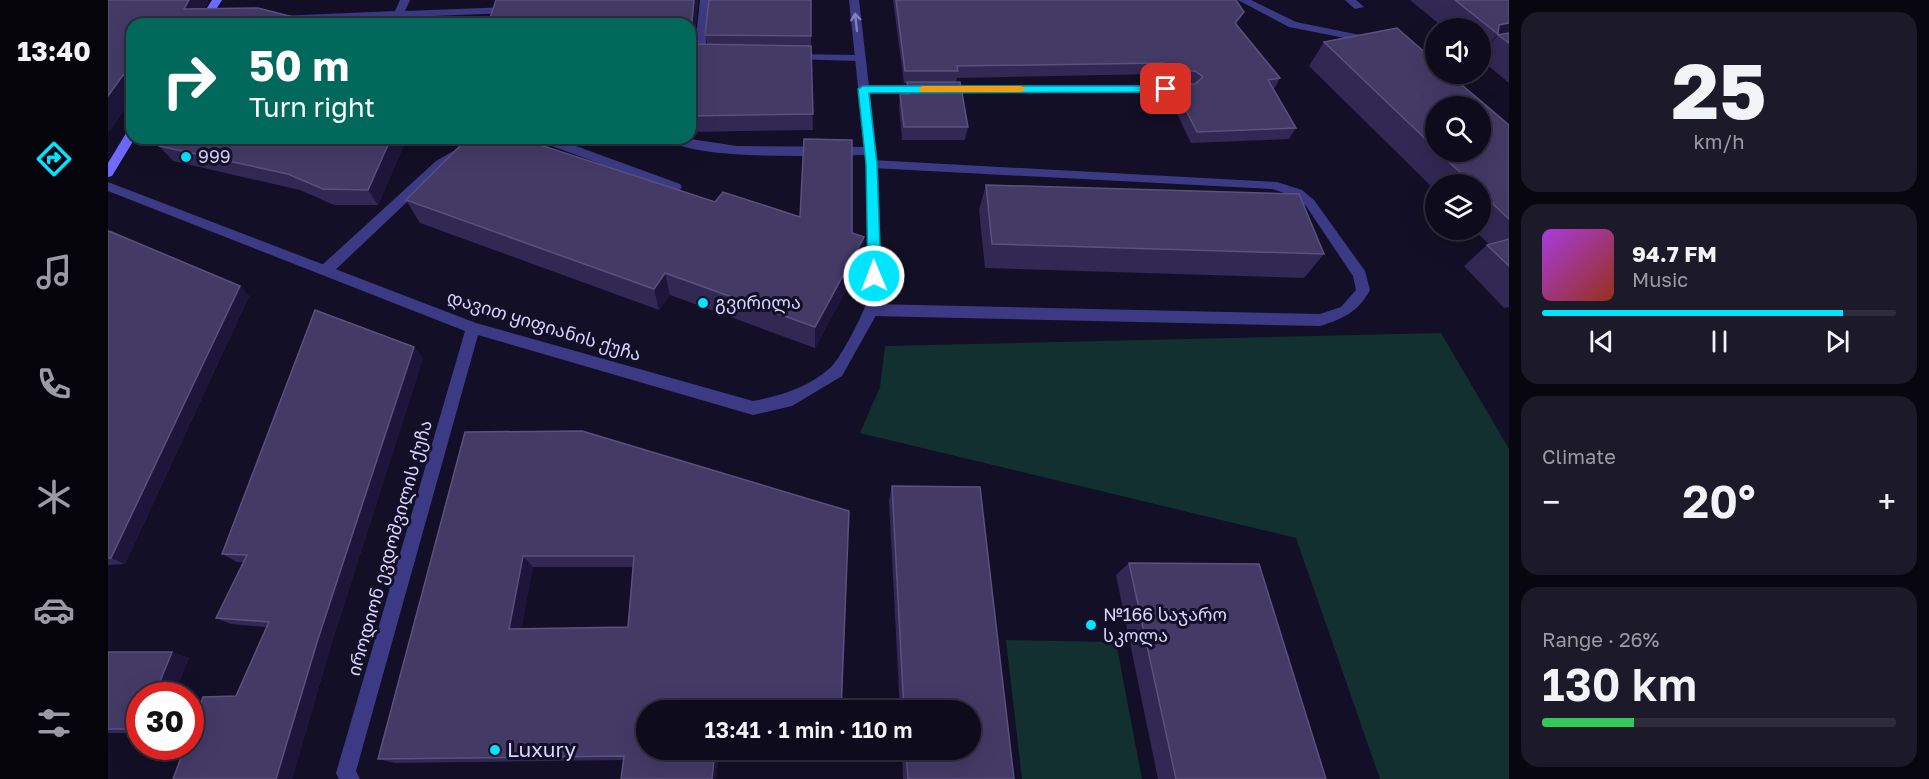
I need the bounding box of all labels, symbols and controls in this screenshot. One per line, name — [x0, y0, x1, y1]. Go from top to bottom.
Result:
one-way arrow — [850, 12, 861, 32]
map controls — [1425, 18, 1491, 240]
button: sound — [1425, 18, 1491, 84]
text: 13:40 — [17, 35, 91, 67]
text: 50 m — [249, 40, 349, 90]
icon: right — [150, 42, 228, 120]
text: 25 — [1671, 43, 1767, 136]
pin — [1140, 63, 1191, 114]
icon: arrive — [1149, 72, 1182, 105]
text: Turn right — [249, 91, 375, 123]
button: search — [1425, 96, 1491, 162]
text: km/h — [1694, 129, 1744, 153]
icon: directions — [33, 138, 75, 180]
place label: 999 — [198, 145, 231, 167]
marker: 999 — [179, 150, 193, 164]
button: layers — [1425, 174, 1491, 240]
text: 94.7 FM — [1632, 240, 1717, 267]
position arrow — [842, 244, 906, 308]
icon: music — [33, 251, 75, 293]
text: Music — [1632, 267, 1688, 291]
street label: დავით ყიფიანის ქუჩა — [444, 285, 644, 366]
place label: გვირილა — [715, 291, 801, 314]
marker: გვირილა — [696, 296, 710, 310]
icon: previous — [1585, 325, 1618, 358]
icon: pause — [1703, 325, 1736, 358]
icon: next — [1821, 325, 1854, 358]
icon: phone — [33, 363, 75, 405]
street label: იროდიონ ევდოშვილის ქუჩა — [342, 417, 437, 678]
text: Climate — [1542, 444, 1616, 468]
text: 20° — [1682, 474, 1756, 528]
icon: climate — [33, 476, 75, 518]
text: − — [1542, 482, 1560, 521]
text: + — [1878, 482, 1896, 521]
icon: car — [33, 589, 75, 631]
place label: №166 საჯარო სკოლა — [1103, 603, 1227, 647]
marker: №166 საჯარო სკოლა — [1084, 618, 1098, 632]
text: Range · 26% — [1542, 627, 1659, 651]
text: 130 km — [1542, 657, 1697, 711]
speed limit sign: 30 — [126, 682, 204, 760]
icon: filters — [33, 702, 75, 744]
text: 13:41 · 1 min · 110 m — [705, 716, 912, 743]
place label: Luxury — [507, 736, 576, 762]
marker: Luxury — [488, 743, 502, 757]

